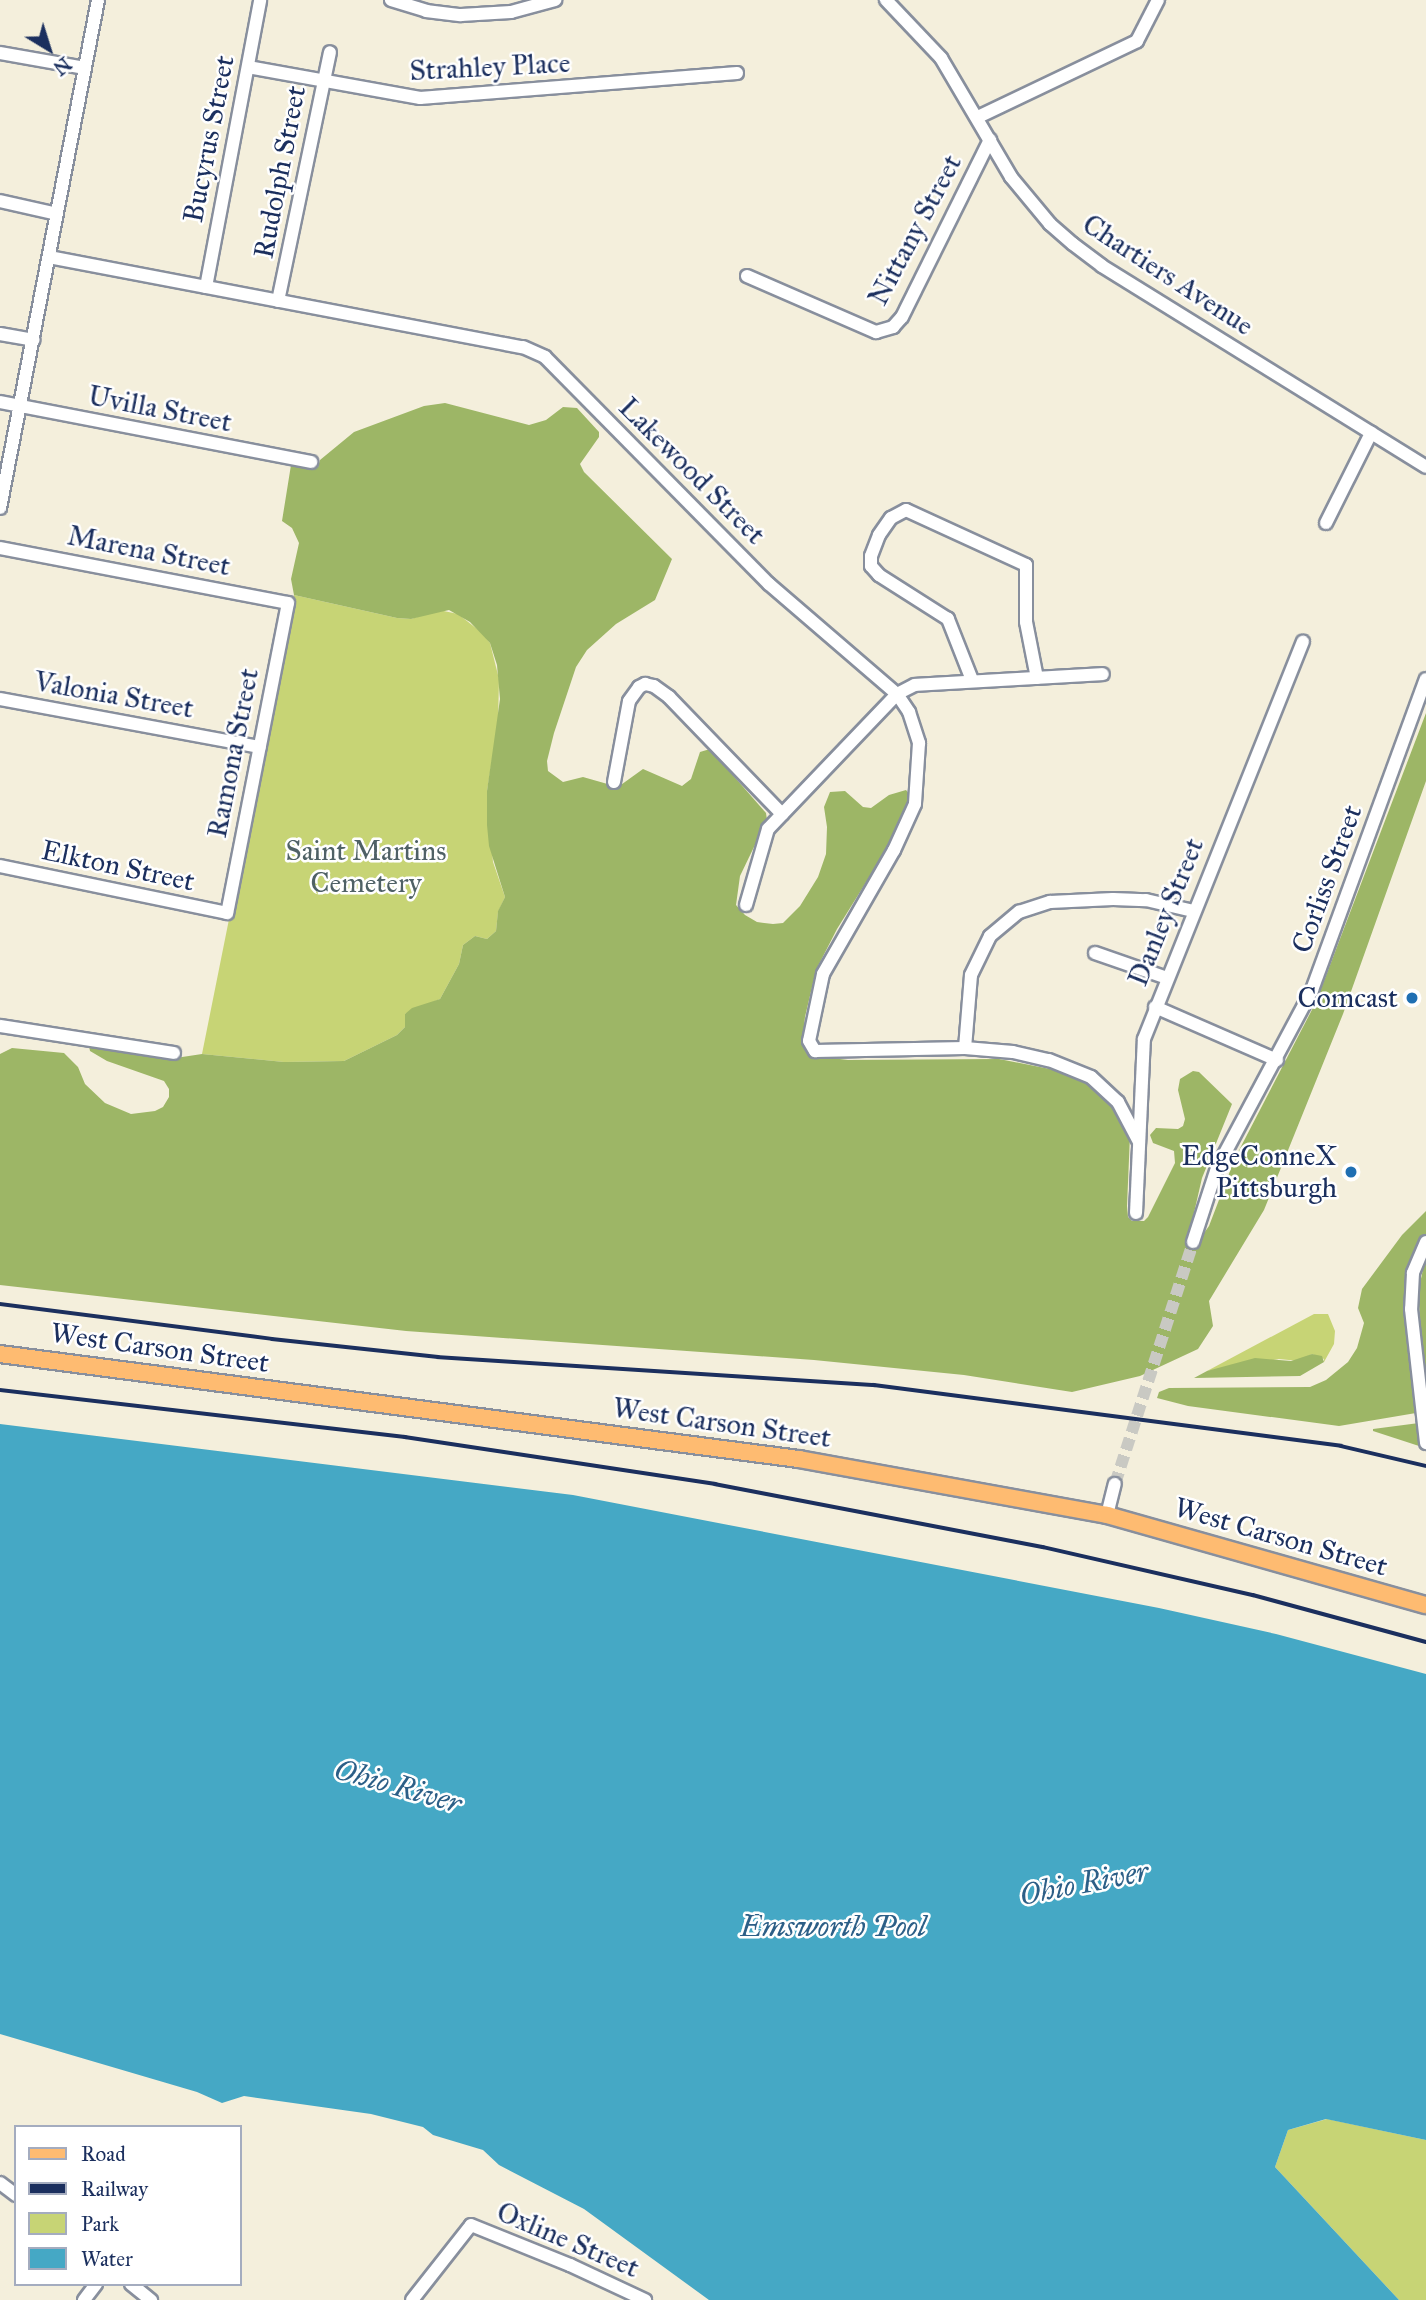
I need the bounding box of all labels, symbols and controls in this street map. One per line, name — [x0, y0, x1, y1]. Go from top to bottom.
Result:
north arrow — [14, 14, 84, 84]
street label: Strahley Place — [409, 46, 571, 88]
text: N — [49, 52, 76, 80]
street label: Bucyrus Street — [176, 52, 242, 226]
street label: Rudolph Street — [247, 83, 313, 261]
street label: Nittany Street — [861, 149, 969, 311]
street label: Chartiers Avenue — [1076, 207, 1260, 343]
street label: Uvilla Street — [85, 379, 235, 439]
street label: Lakewood Street — [612, 391, 772, 551]
street label: Marena Street — [65, 519, 233, 583]
street label: Valonia Street — [32, 664, 196, 726]
street label: Ramona Street — [200, 665, 266, 841]
street label: Corliss Street — [1285, 800, 1369, 958]
street label: Elkton Street — [38, 833, 198, 899]
street label: Danley Street — [1121, 833, 1211, 991]
park label: Saint Martins Cemetery — [286, 834, 446, 900]
place label: Comcast — [1297, 981, 1398, 1015]
marker: Comcast — [1404, 990, 1420, 1006]
place label: EdgeConneX Pittsburgh — [1181, 1139, 1337, 1205]
marker: EdgeConneX Pittsburgh — [1343, 1164, 1359, 1180]
street label: West Carson Street — [49, 1316, 271, 1380]
street label: West Carson Street — [611, 1391, 833, 1455]
street label: West Carson Street — [1171, 1491, 1391, 1583]
water label: Ohio River — [330, 1751, 466, 1821]
water label: Ohio River — [1017, 1853, 1151, 1913]
water label: Emsworth Pool — [740, 1908, 926, 1944]
legend — [14, 2125, 242, 2286]
text: Road — [81, 2141, 126, 2167]
text: Railway — [81, 2176, 148, 2202]
street label: Oxline Street — [492, 2195, 644, 2285]
text: Park — [81, 2211, 119, 2237]
text: Water — [81, 2246, 133, 2272]

